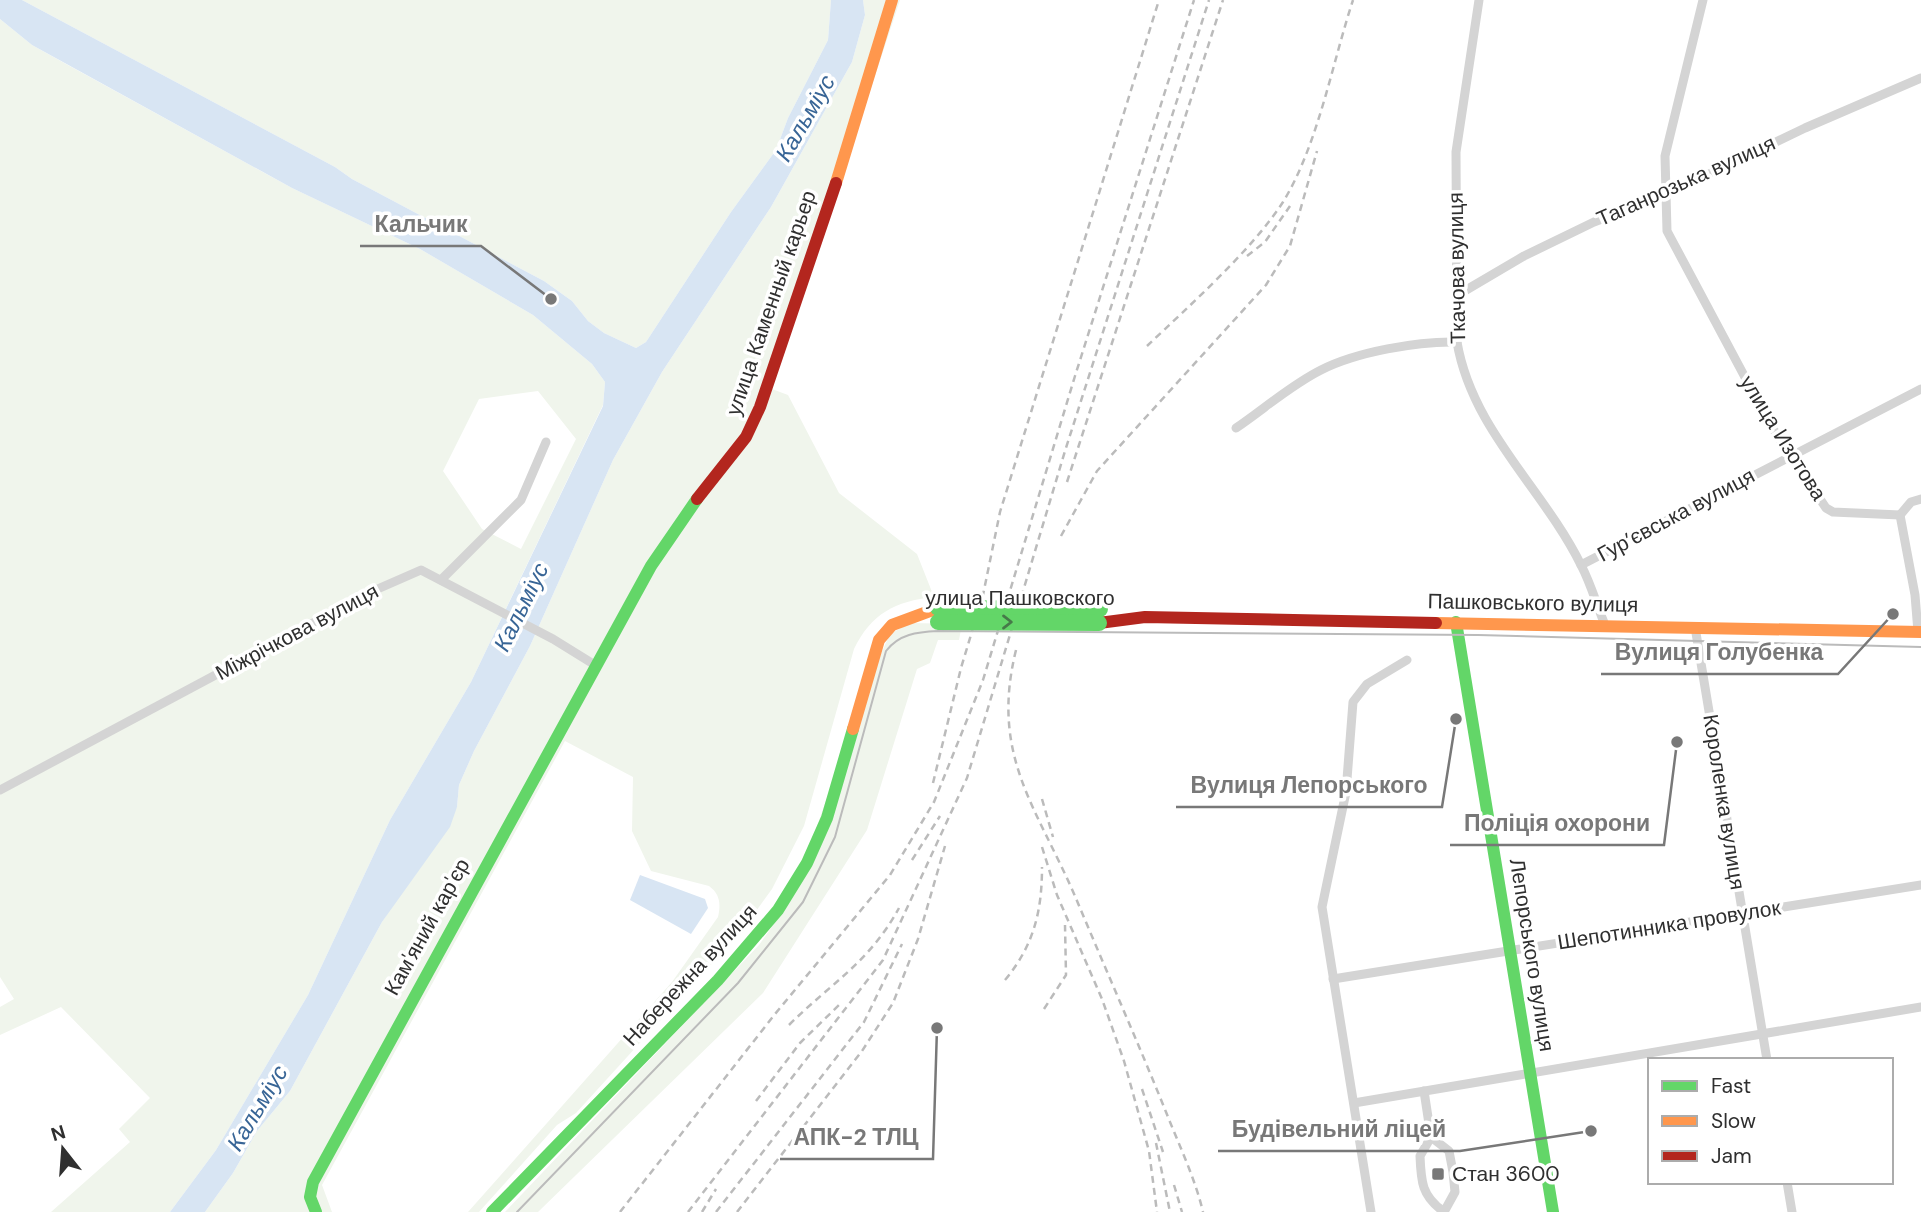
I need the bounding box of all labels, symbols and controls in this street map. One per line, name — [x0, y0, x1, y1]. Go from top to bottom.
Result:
water label: Кальміус — [768, 69, 842, 167]
street label: Таганрозька вулиця — [1592, 129, 1780, 233]
street label: улица Каменный карьер — [719, 187, 823, 419]
street label: Ткачова вулиця — [1442, 192, 1472, 344]
callout: Кальчик — [360, 202, 481, 246]
text: Кальчик — [375, 209, 468, 239]
street label: улица Изотова — [1733, 370, 1833, 506]
street label: Гур’євська вулиця — [1592, 462, 1760, 568]
water label: Кальміус — [487, 557, 556, 656]
street label: Міжрічкова вулиця — [211, 577, 383, 687]
street label: улица Пашковского — [925, 584, 1115, 612]
street label: Пашковського вулиця — [1427, 587, 1639, 619]
one-way arrow — [1001, 615, 1012, 630]
callout: Вулиця Голубенка — [1601, 630, 1838, 674]
text: Вулиця Голубенка — [1615, 637, 1823, 667]
street label: Короленка вулиця — [1696, 712, 1752, 892]
callout: Вулиця Лепорського — [1176, 763, 1442, 807]
text: Вулиця Лепорського — [1190, 770, 1428, 800]
callout: Поліція охорони — [1450, 801, 1664, 845]
text: Поліція охорони — [1464, 808, 1650, 838]
street label: Кам'яний кар'єр — [378, 854, 476, 1000]
street label: Лепорського вулиця — [1503, 856, 1561, 1054]
street label: Шепотинника провулок — [1555, 893, 1783, 956]
street label: Набережна вулиця — [617, 898, 763, 1052]
legend — [1648, 1058, 1893, 1184]
water label: Кальміус — [220, 1059, 295, 1156]
text: Fast — [1711, 1072, 1751, 1100]
callout: Будівельний ліцей — [1218, 1107, 1460, 1151]
text: Slow — [1711, 1107, 1756, 1135]
north arrow — [28, 1114, 98, 1184]
text: Будівельний ліцей — [1232, 1114, 1446, 1144]
callout: АПК-2 ТЛЦ — [780, 1115, 933, 1159]
text: N — [48, 1119, 68, 1147]
text: АПК-2 ТЛЦ — [793, 1122, 919, 1152]
text: Jam — [1711, 1142, 1752, 1170]
place label: Стан 3600 — [1452, 1160, 1560, 1188]
marker: Стан 3600 — [1430, 1166, 1446, 1182]

